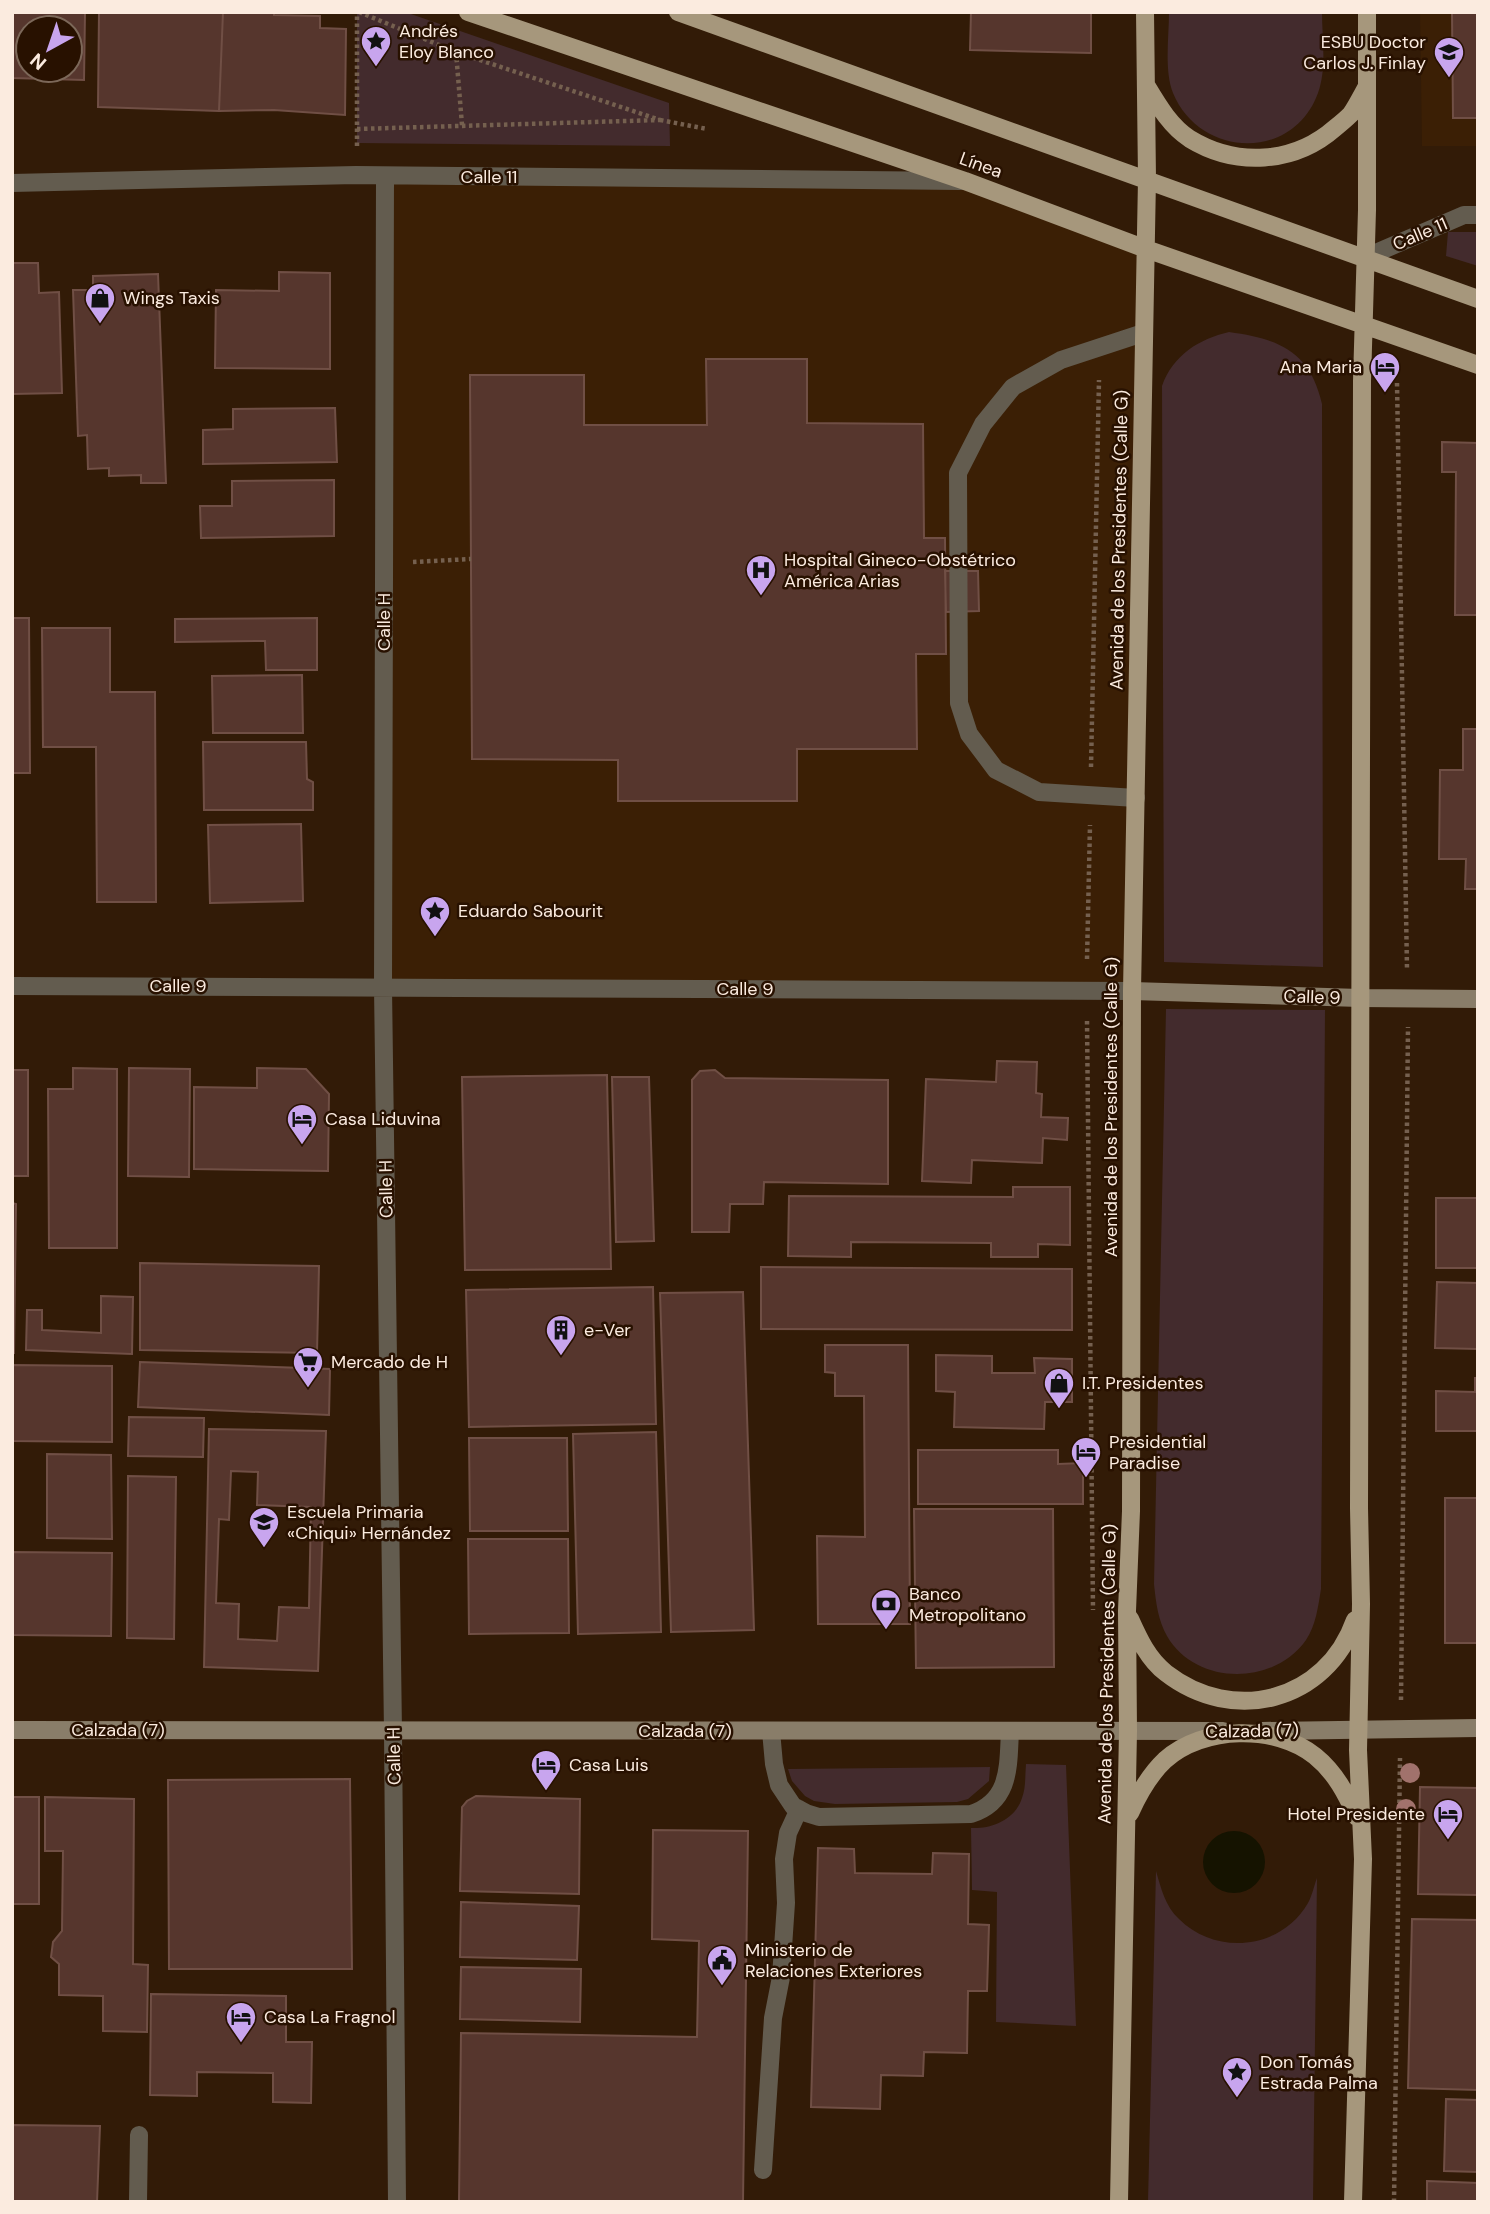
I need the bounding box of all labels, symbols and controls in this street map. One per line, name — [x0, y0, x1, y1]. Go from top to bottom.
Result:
north arrow — [14, 14, 84, 84]
place label: Andrés Eloy Blanco — [399, 19, 494, 64]
place icon: Andrés Eloy Blanco — [359, 24, 393, 68]
place label: ESBU Doctor Carlos J. Finlay — [1303, 30, 1426, 75]
school or university icon: ESBU Doctor Carlos J. Finlay — [1432, 35, 1466, 79]
text: N — [25, 48, 52, 76]
street label: Línea — [956, 146, 1006, 184]
street label: Calle 11 — [461, 165, 517, 189]
street label: Calle 11 — [1389, 212, 1451, 256]
shop icon: Wings Taxis — [83, 281, 117, 325]
place label: Wings Taxis — [123, 286, 220, 310]
hotel icon: Ana Maria — [1368, 350, 1402, 394]
place label: Ana Maria — [1279, 355, 1362, 379]
street label: Avenida de los Presidentes (Calle G) — [1104, 390, 1134, 690]
place label: Hospital Gineco-Obstétrico América Arias — [784, 548, 1016, 593]
hospital icon: Hospital Gineco-Obstétrico América Arias — [744, 553, 778, 597]
street label: Calle H — [372, 593, 396, 651]
place icon: Eduardo Sabourit — [418, 894, 452, 938]
place label: Eduardo Sabourit — [458, 899, 603, 923]
street label: Avenida de los Presidentes (Calle G) — [1099, 957, 1123, 1257]
street label: Calle 9 — [149, 974, 207, 998]
street label: Calle 9 — [716, 977, 774, 1001]
street label: Calle 9 — [1283, 984, 1341, 1010]
hotel icon: Casa Liduvina — [285, 1102, 319, 1146]
place label: Casa Liduvina — [325, 1107, 441, 1131]
street label: Calle H — [373, 1160, 399, 1218]
building icon: e-Ver — [544, 1313, 578, 1357]
place label: e-Ver — [584, 1318, 631, 1342]
supermarket icon: Mercado de H — [291, 1345, 325, 1389]
place label: Mercado de H — [331, 1350, 448, 1374]
shop icon: I.T. Presidentes — [1042, 1366, 1076, 1410]
place label: I.T. Presidentes — [1082, 1371, 1204, 1395]
place label: Presidential Paradise — [1109, 1430, 1206, 1475]
hotel icon: Presidential Paradise — [1069, 1435, 1103, 1479]
place label: Escuela Primaria «Chiqui» Hernández — [287, 1500, 451, 1545]
school or university icon: Escuela Primaria «Chiqui» Hernández — [247, 1505, 281, 1549]
street label: Avenida de los Presidentes (Calle G) — [1092, 1524, 1122, 1824]
place label: Banco Metropolitano — [909, 1582, 1026, 1627]
bank icon: Banco Metropolitano — [869, 1587, 903, 1631]
street label: Calzada (7) — [71, 1718, 165, 1742]
street label: Calzada (7) — [1205, 1718, 1299, 1744]
street label: Calzada (7) — [638, 1719, 732, 1743]
street label: Calle H — [381, 1727, 407, 1785]
hotel icon: Casa Luis — [529, 1748, 563, 1792]
place label: Casa Luis — [569, 1753, 648, 1777]
hotel icon: Hotel Presidente — [1431, 1797, 1465, 1841]
place label: Hotel Presidente — [1287, 1802, 1425, 1826]
place label: Ministerio de Relaciones Exteriores — [745, 1938, 922, 1983]
public building icon: Ministerio de Relaciones Exteriores — [705, 1943, 739, 1987]
hotel icon: Casa La Fragnol — [224, 2000, 258, 2044]
place label: Casa La Fragnol — [264, 2005, 396, 2029]
place label: Don Tomás Estrada Palma — [1260, 2050, 1378, 2095]
place icon: Don Tomás Estrada Palma — [1220, 2055, 1254, 2099]

